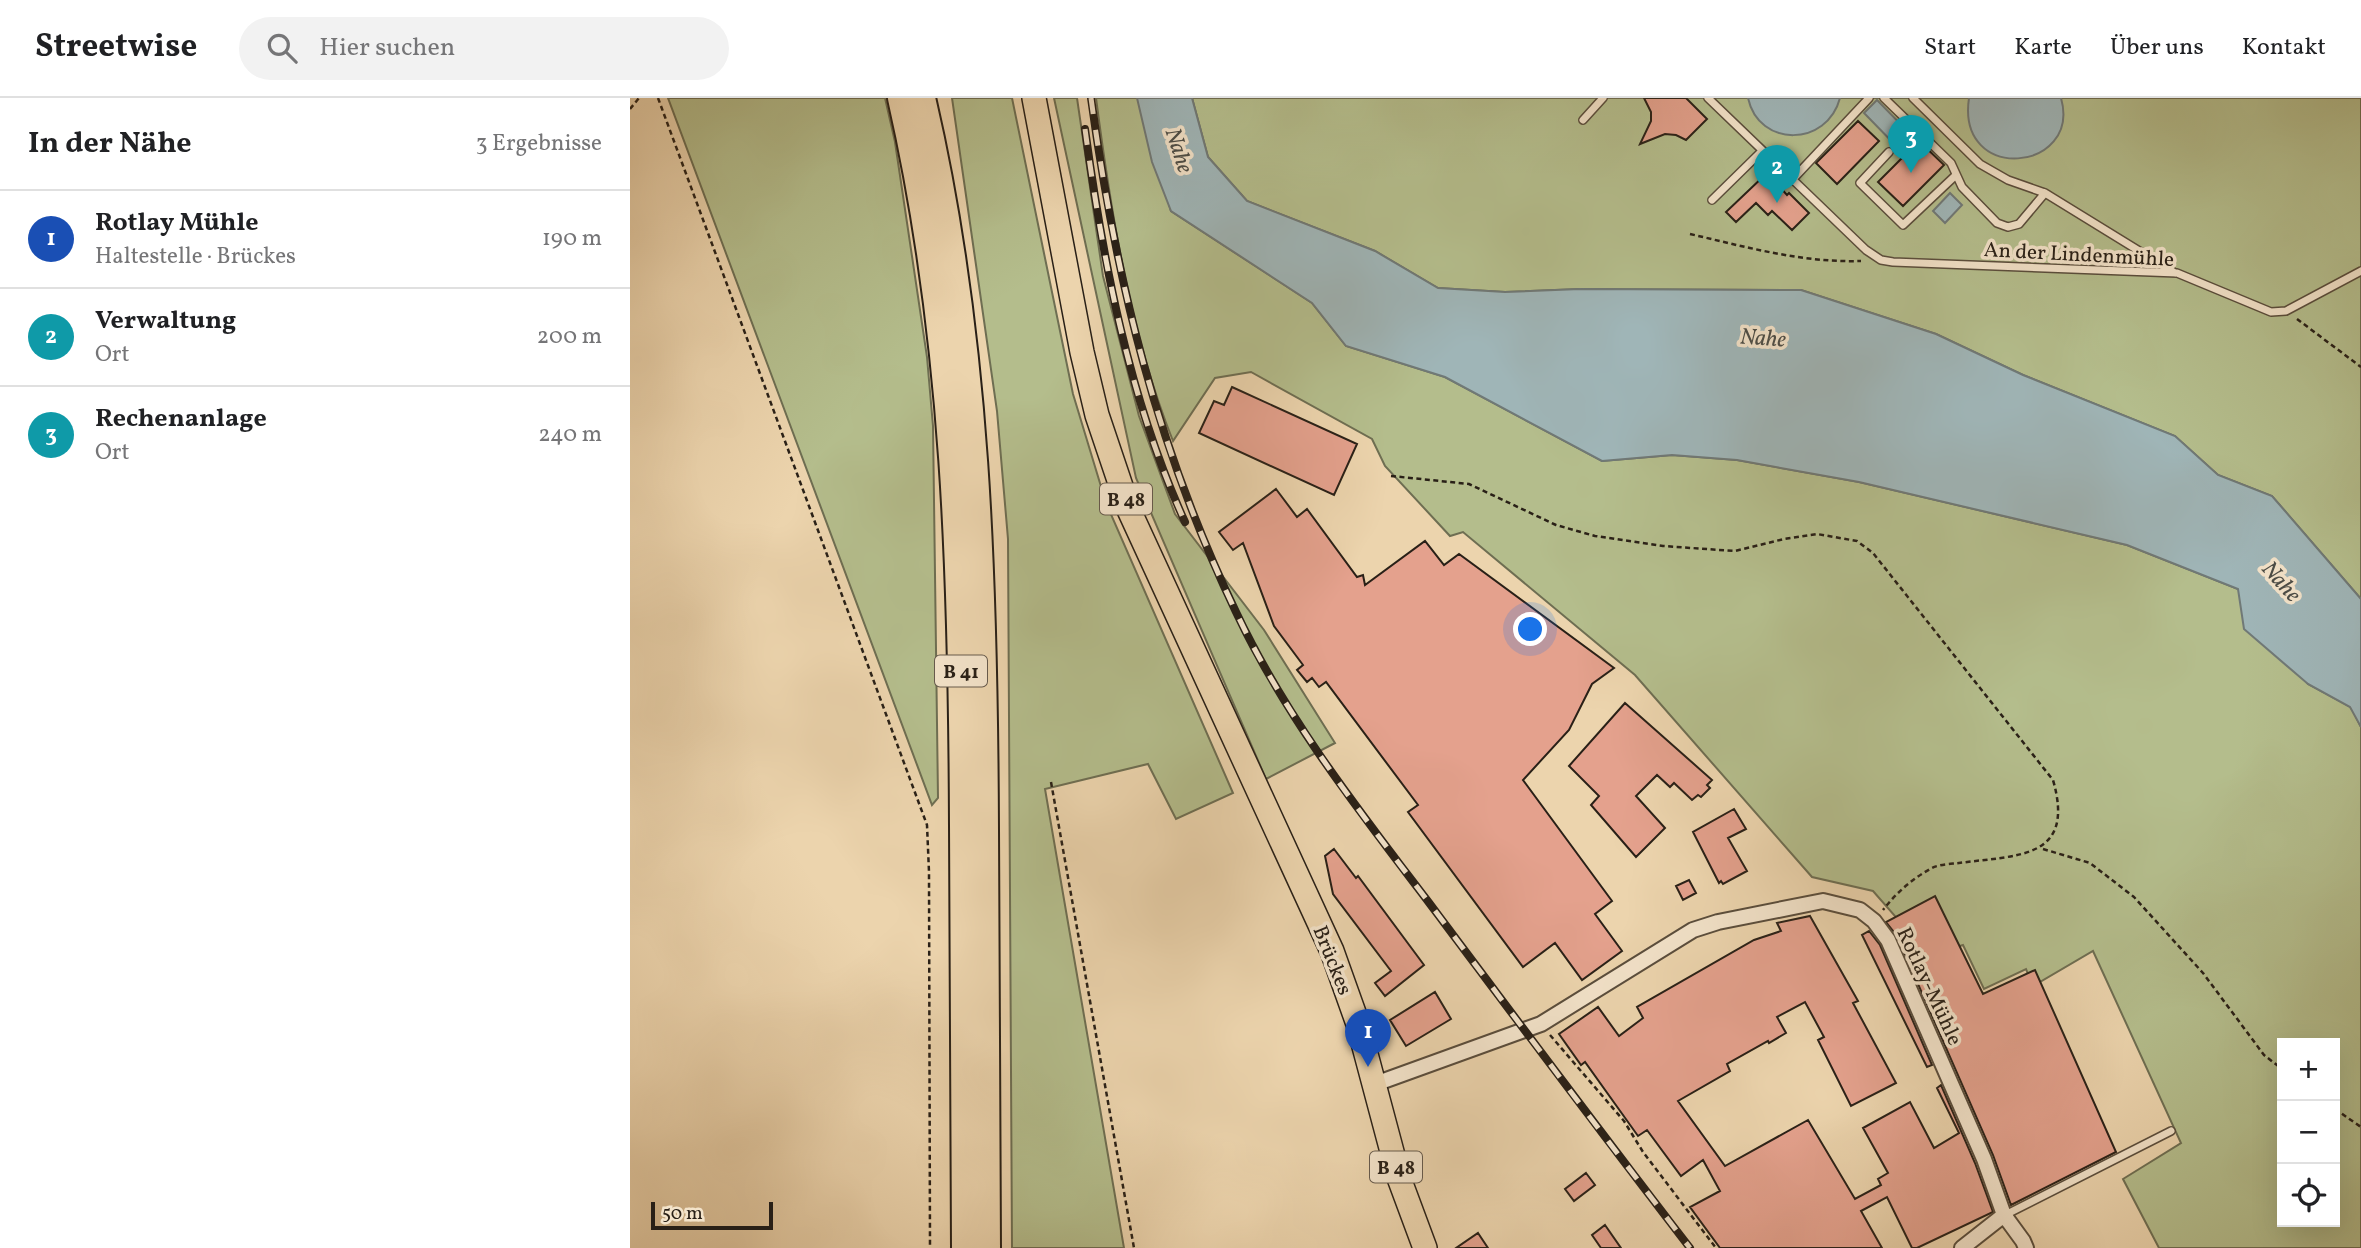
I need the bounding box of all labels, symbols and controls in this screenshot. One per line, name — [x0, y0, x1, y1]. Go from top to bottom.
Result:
search box — [239, 17, 729, 80]
text: Streetwise — [35, 25, 197, 71]
icon: search — [263, 29, 301, 67]
text: Hier suchen — [319, 30, 455, 66]
text: Start — [1924, 31, 1976, 65]
text: Karte — [2014, 31, 2072, 65]
text: Über uns — [2110, 31, 2204, 65]
text: Kontakt — [2242, 31, 2326, 65]
pin: 3 — [1888, 115, 1934, 173]
text: In der Nähe — [28, 123, 192, 165]
water label: Nahe — [1156, 124, 1201, 178]
text: 3 Ergebnisse — [476, 128, 602, 160]
pin: 2 — [1754, 145, 1800, 203]
text: Rotlay Mühle — [95, 205, 259, 241]
text: 1 — [46, 223, 56, 255]
text: 190 m — [542, 223, 602, 255]
street label: An der Lindenmühle — [1983, 236, 2175, 275]
text: Haltestelle · Brückes — [95, 241, 296, 273]
text: Verwaltung — [95, 303, 236, 339]
text: 2 — [45, 321, 57, 353]
text: 200 m — [537, 321, 602, 353]
water label: Nahe — [1739, 321, 1787, 357]
text: Ort — [95, 339, 130, 371]
text: Rechenanlage — [95, 401, 267, 437]
text: 3 — [45, 419, 57, 451]
text: 240 m — [538, 419, 602, 451]
text: Ort — [95, 437, 130, 469]
road number: B 48 — [1100, 484, 1152, 514]
water label: Nahe — [2253, 555, 2308, 610]
your location — [1513, 612, 1547, 646]
road number: B 41 — [935, 656, 987, 686]
street label: Brückes — [1305, 921, 1359, 1000]
street label: Rotlay-Mühle — [1889, 923, 1969, 1051]
pin: 1 — [1345, 1009, 1391, 1067]
map controls — [2277, 1038, 2340, 1227]
button: + — [2277, 1038, 2340, 1101]
button: − — [2277, 1101, 2340, 1164]
road number: B 48 — [1370, 1152, 1422, 1182]
button: locate — [2277, 1164, 2340, 1227]
scale bar — [651, 1199, 774, 1231]
text: 50 m — [662, 1201, 703, 1227]

